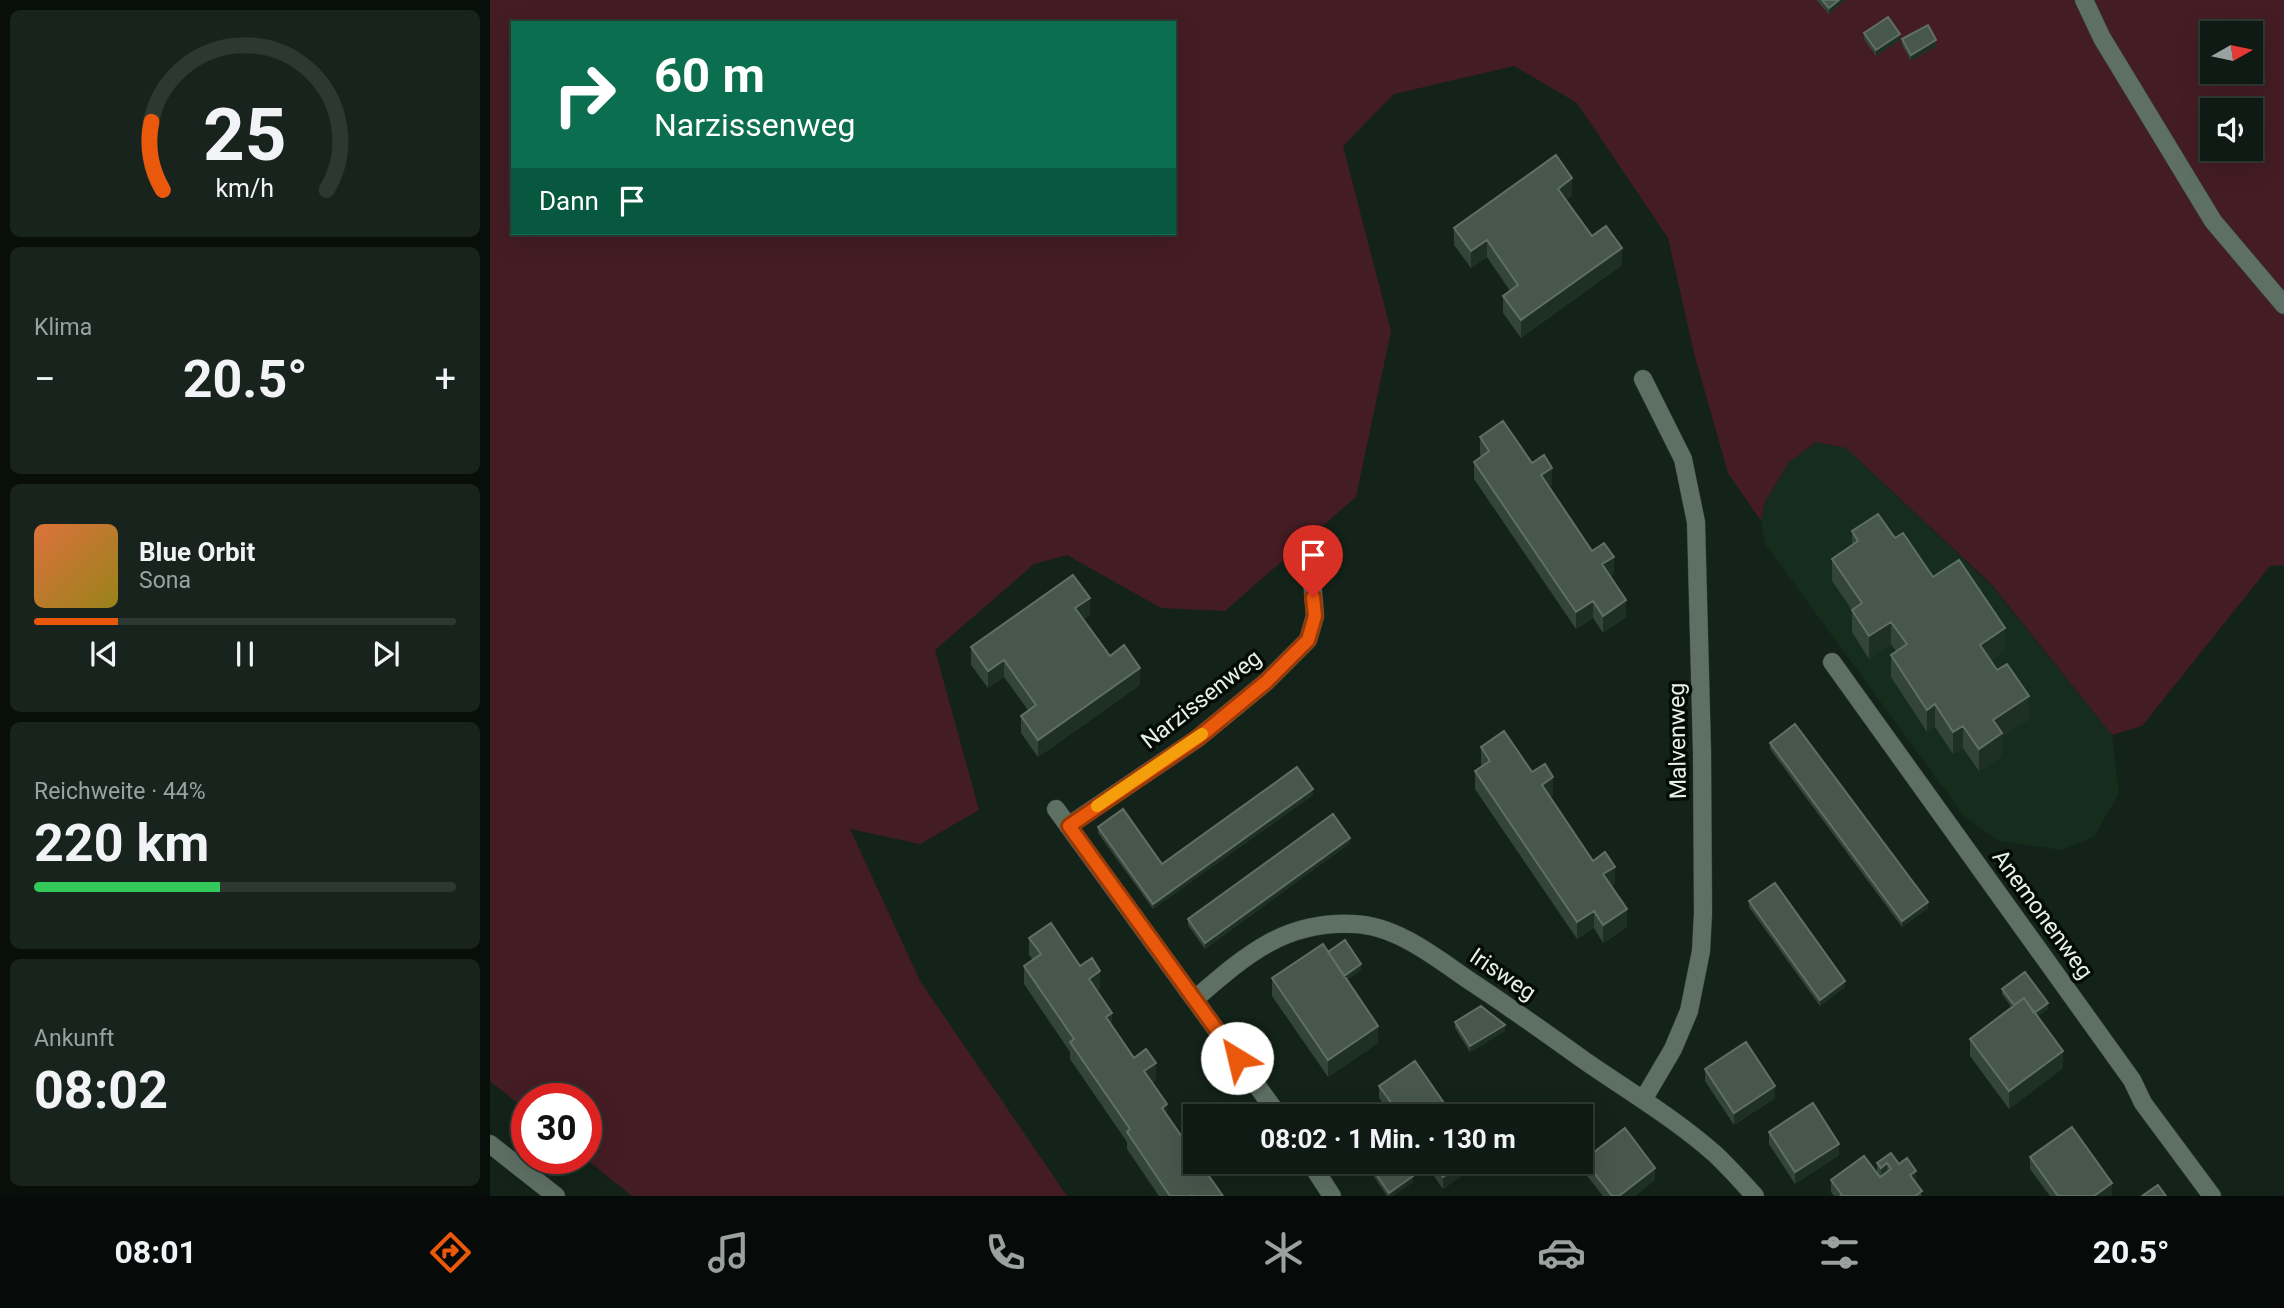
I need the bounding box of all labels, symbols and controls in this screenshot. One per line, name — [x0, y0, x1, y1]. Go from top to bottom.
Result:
north arrow — [2200, 21, 2263, 84]
map controls — [2200, 21, 2263, 161]
text: 60 m — [654, 47, 765, 104]
icon: right — [539, 49, 630, 140]
text: 25 — [203, 92, 287, 178]
button: sound — [2200, 98, 2263, 161]
text: Narzissenweg — [654, 106, 855, 144]
text: km/h — [216, 173, 274, 202]
icon: arrive — [613, 182, 651, 220]
text: Dann — [539, 186, 599, 216]
text: Klima — [34, 314, 92, 341]
text: 20.5° — [183, 349, 308, 410]
text: − — [34, 357, 56, 401]
text: + — [434, 357, 456, 401]
pin — [1283, 525, 1343, 597]
icon: arrive — [1294, 536, 1332, 574]
text: Blue Orbit — [139, 537, 255, 567]
text: Sona — [139, 567, 191, 594]
icon: previous — [85, 635, 123, 673]
icon: pause — [226, 635, 264, 673]
icon: next — [367, 635, 405, 673]
street label: Narzissenweg — [1136, 644, 1267, 755]
street label: Malvenweg — [1663, 683, 1692, 799]
text: Reichweite · 44% — [34, 778, 206, 805]
text: 220 km — [34, 813, 209, 874]
street label: Anemonenweg — [1987, 844, 2099, 984]
street label: Irisweg — [1465, 943, 1541, 1006]
position arrow — [1200, 1021, 1274, 1095]
text: Ankunft — [34, 1025, 114, 1052]
text: 08:02 — [34, 1060, 168, 1121]
speed limit sign: 30 — [511, 1083, 602, 1174]
text: 08:02 · 1 Min. · 130 m — [1260, 1124, 1516, 1154]
icon: directions — [426, 1228, 475, 1277]
icon: music — [704, 1228, 753, 1277]
icon: phone — [981, 1228, 1030, 1277]
icon: climate — [1259, 1228, 1308, 1277]
icon: car — [1537, 1228, 1586, 1277]
icon: filters — [1815, 1228, 1864, 1277]
text: 08:01 — [114, 1233, 197, 1271]
text: 20.5° — [2093, 1233, 2169, 1271]

